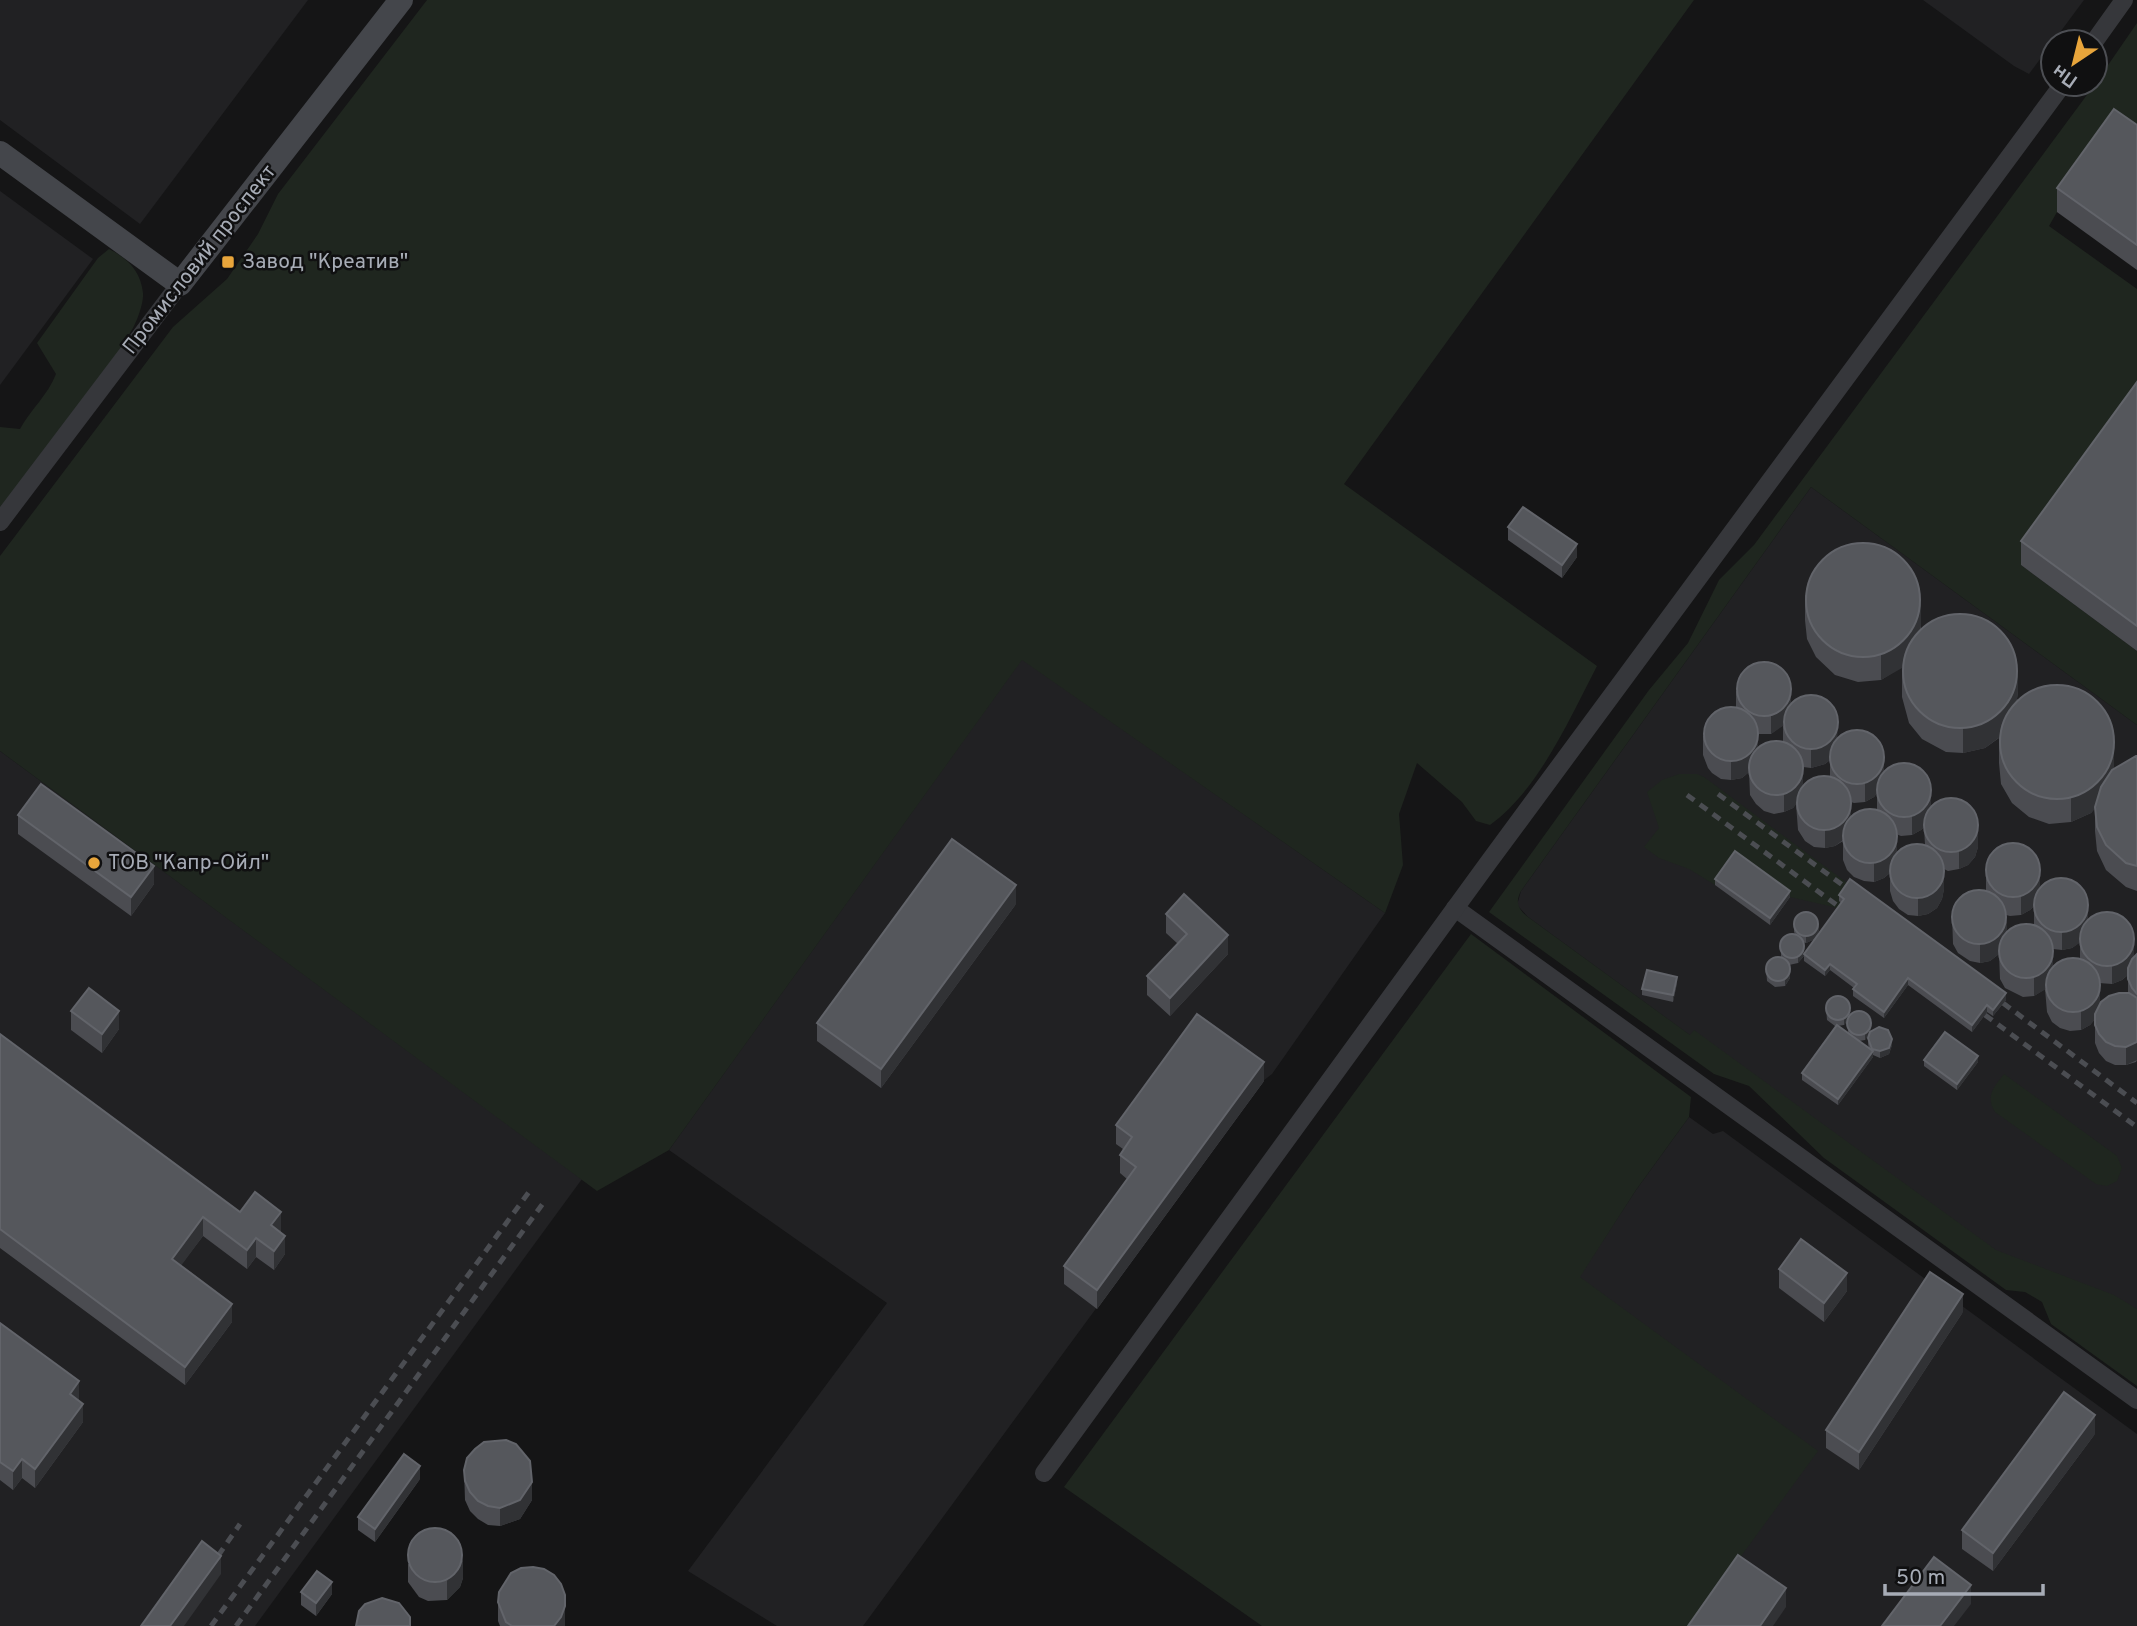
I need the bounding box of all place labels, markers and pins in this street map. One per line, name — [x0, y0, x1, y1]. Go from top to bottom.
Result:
place label: Завод "Креатив" — [242, 249, 408, 276]
marker: Завод "Креатив" — [220, 254, 236, 270]
place label: ТОВ "Капр-Ойл" — [108, 850, 269, 877]
marker: ТОВ "Капр-Ойл" — [86, 855, 102, 871]

